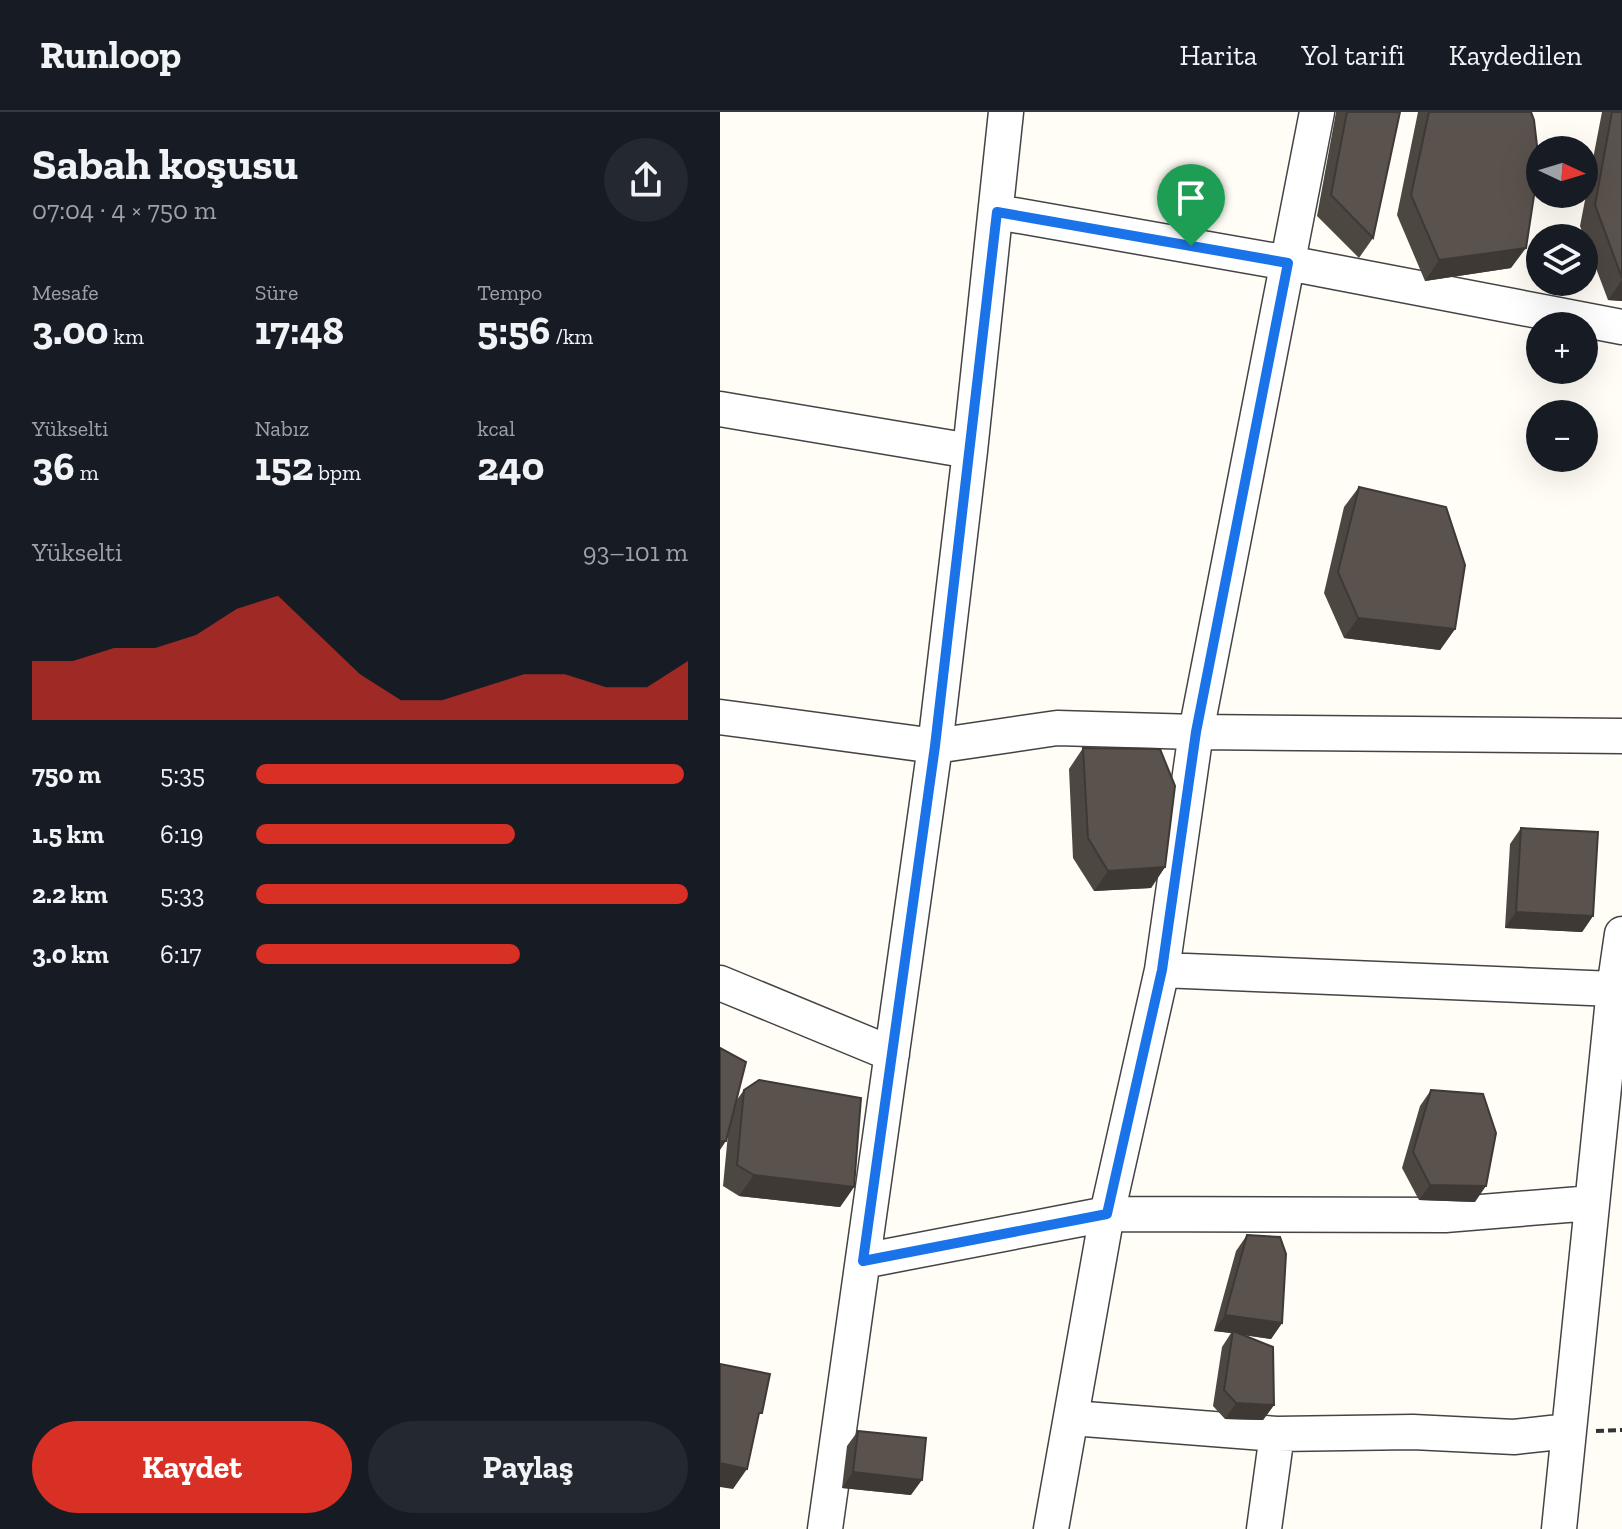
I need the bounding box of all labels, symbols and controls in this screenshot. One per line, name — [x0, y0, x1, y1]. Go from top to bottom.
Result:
text: Runloop — [40, 32, 181, 78]
text: Harita — [1179, 39, 1257, 72]
text: Yol tarifi — [1301, 39, 1405, 72]
text: Kaydedilen — [1449, 39, 1582, 72]
north arrow — [1526, 136, 1598, 208]
map controls — [1526, 136, 1598, 472]
text: Sabah koşusu — [32, 137, 298, 190]
button: share — [604, 138, 688, 222]
pin — [1157, 164, 1225, 246]
icon: arrive — [1169, 176, 1213, 220]
text: 07:04 · 4 × 750 m — [32, 194, 216, 226]
button: layers — [1526, 224, 1598, 296]
text: Mesafe — [32, 279, 99, 306]
text: Süre — [255, 279, 298, 306]
text: Tempo — [477, 279, 542, 306]
text: 3.00 — [32, 306, 109, 354]
text: 17:48 — [255, 306, 344, 354]
text: 5:56 — [477, 306, 550, 354]
button: + — [1526, 312, 1598, 384]
text: km — [109, 323, 144, 350]
text: /km — [550, 323, 593, 350]
button: − — [1526, 400, 1598, 472]
text: Yükselti — [32, 415, 108, 442]
text: Nabız — [255, 415, 309, 442]
text: kcal — [477, 415, 515, 442]
text: 36 — [32, 442, 75, 490]
text: 152 — [255, 442, 313, 490]
text: 240 — [477, 442, 545, 490]
text: m — [75, 459, 99, 486]
text: bpm — [313, 459, 361, 486]
text: Yükselti — [32, 536, 122, 568]
text: 93–101 m — [583, 536, 688, 568]
text: 750 m — [32, 758, 101, 790]
text: 5:35 — [160, 758, 205, 790]
text: 1.5 km — [32, 818, 104, 850]
text: 6:19 — [160, 818, 203, 850]
text: 2.2 km — [32, 878, 108, 910]
text: 5:33 — [160, 878, 205, 910]
text: 3.0 km — [32, 938, 109, 970]
text: 6:17 — [160, 938, 201, 970]
button: Kaydet — [32, 1421, 352, 1513]
button: Paylaş — [368, 1421, 688, 1513]

